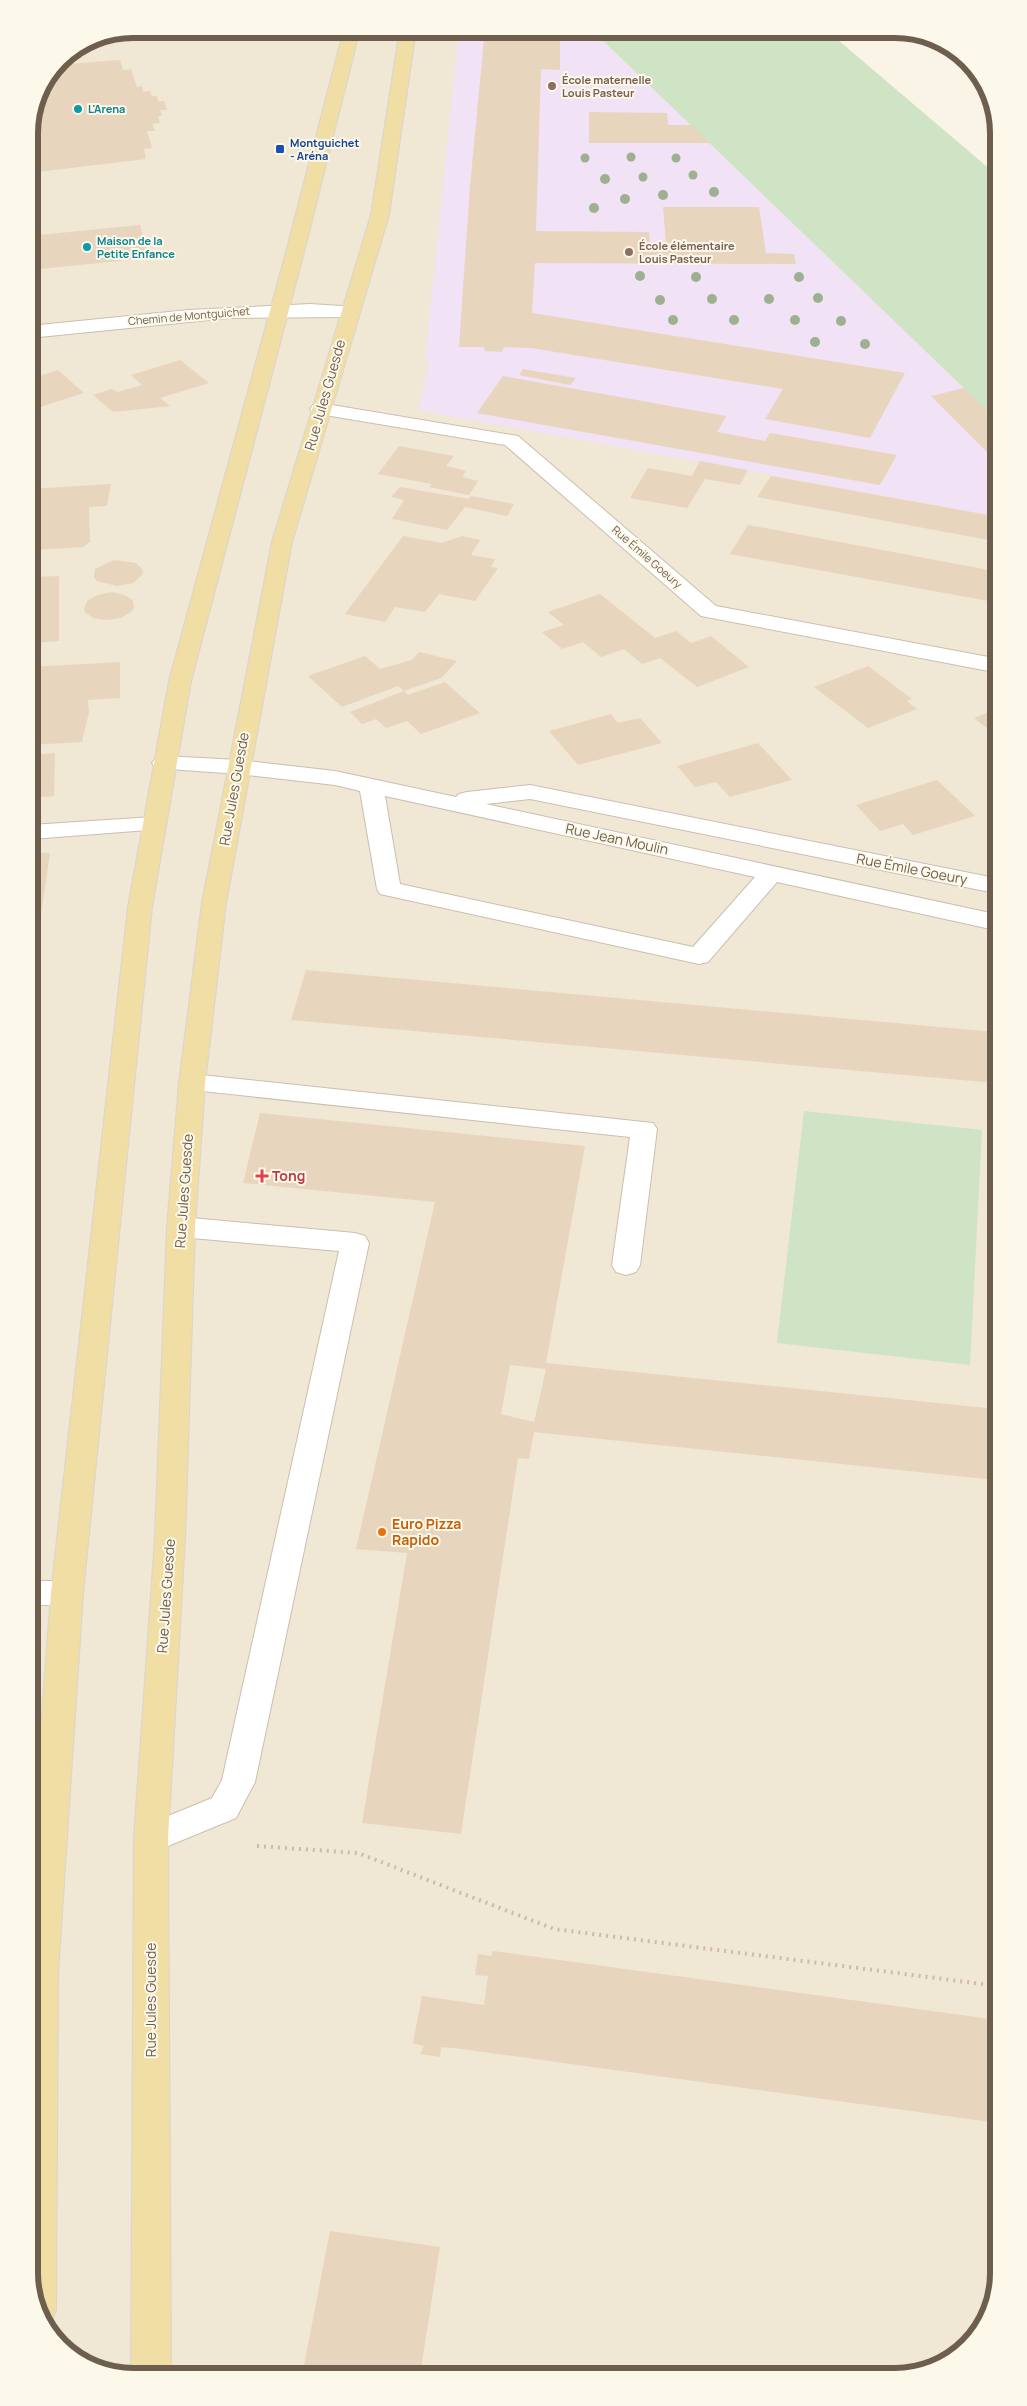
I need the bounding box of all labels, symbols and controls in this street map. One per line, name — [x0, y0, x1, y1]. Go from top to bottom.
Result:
place label: École maternelle Louis Pasteur — [562, 72, 652, 100]
marker: École maternelle Louis Pasteur — [546, 80, 558, 92]
place label: L'Arena — [88, 101, 125, 116]
marker: L'Arena — [72, 103, 84, 115]
place label: Montguichet - Aréna — [290, 135, 359, 163]
marker: Montguichet - Aréna — [274, 143, 286, 155]
place label: Maison de la Petite Enfance — [97, 233, 175, 261]
place label: École élémentaire Louis Pasteur — [639, 238, 735, 266]
marker: Maison de la Petite Enfance — [81, 241, 93, 253]
marker: École élémentaire Louis Pasteur — [623, 246, 635, 258]
street label: Chemin de Montguichet — [127, 303, 250, 328]
street label: Rue Jules Guesde — [300, 337, 349, 453]
street label: Rue Émile Goeury — [609, 522, 686, 591]
street label: Rue Jules Guesde — [214, 731, 253, 847]
street label: Rue Jean Moulin — [564, 818, 670, 859]
street label: Rue Émile Goeury — [855, 848, 970, 889]
street label: Rue Jules Guesde — [170, 1133, 197, 1249]
place label: Tong — [272, 1166, 305, 1185]
marker: Tong — [256, 1170, 268, 1182]
place label: Euro Pizza Rapido — [392, 1514, 461, 1549]
marker: Euro Pizza Rapido — [376, 1526, 388, 1538]
street label: Rue Jules Guesde — [152, 1538, 179, 1654]
street label: Rue Jules Guesde — [141, 1943, 160, 2057]

